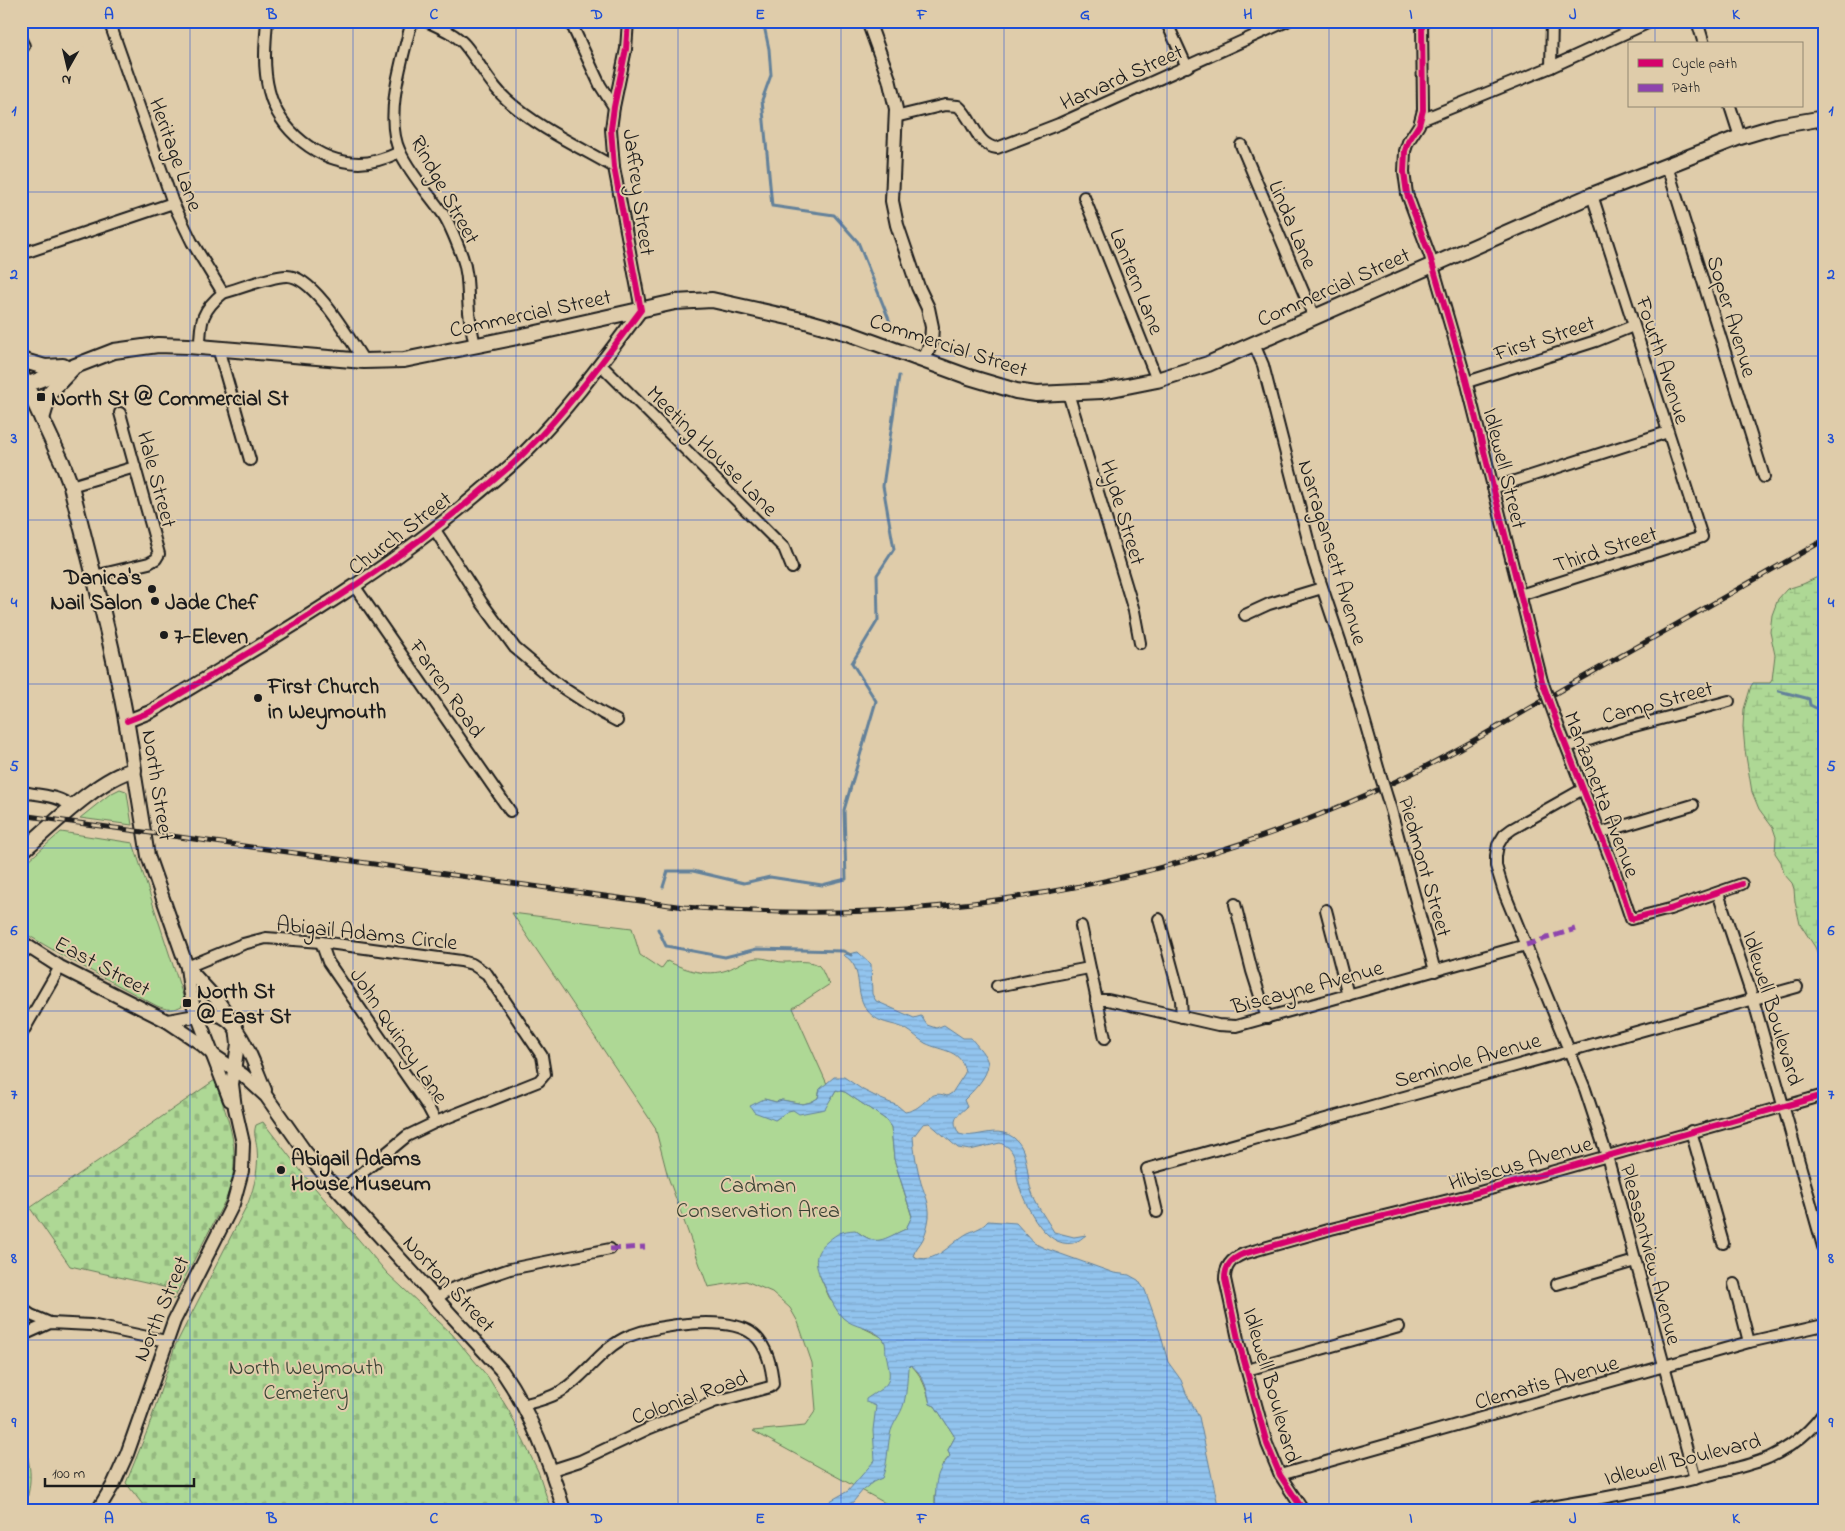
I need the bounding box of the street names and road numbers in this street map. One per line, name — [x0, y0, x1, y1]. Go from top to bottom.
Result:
street label: Harvard Street — [1055, 37, 1190, 120]
street label: Heritage Lane — [138, 94, 210, 217]
street label: Jaffrey Street — [611, 127, 662, 259]
street label: Rindge Street — [399, 130, 487, 252]
street label: Linda Lane — [1258, 176, 1324, 275]
street label: Lantern Lane — [1099, 224, 1171, 340]
street label: Commercial Street — [1253, 240, 1416, 337]
street label: Soper Avenue — [1696, 252, 1764, 382]
street label: Commercial Street — [447, 282, 615, 348]
street label: Fourth Avenue — [1625, 292, 1697, 429]
street label: Commercial Street — [865, 306, 1032, 388]
street label: First Street — [1489, 308, 1600, 372]
street label: Meeting House Lane — [637, 379, 784, 526]
street label: Idlewell Street — [1473, 405, 1534, 533]
street label: Hale Street — [127, 428, 184, 532]
street label: Hyde Street — [1089, 456, 1153, 570]
street label: Narragansett Avenue — [1287, 456, 1375, 650]
street label: Church Street — [342, 484, 460, 584]
street label: Third Street — [1550, 519, 1662, 583]
street label: Farren Road — [399, 633, 491, 746]
street label: Camp Street — [1599, 674, 1718, 734]
street label: Manzanetta Avenue — [1554, 707, 1647, 883]
street label: North Street — [131, 728, 181, 844]
street label: Piedmont Street — [1388, 793, 1459, 942]
street label: Abigail Adams Circle — [275, 910, 459, 961]
street label: Idlewell Boulevard — [1732, 928, 1810, 1090]
street label: East Street — [48, 929, 156, 1007]
street label: Biscayne Avenue — [1227, 953, 1388, 1026]
street label: John Quincy Lane — [339, 962, 455, 1112]
street label: Seminole Avenue — [1391, 1026, 1545, 1098]
street label: Hibiscus Avenue — [1445, 1129, 1597, 1201]
street label: Pleasantview Avenue — [1610, 1161, 1689, 1349]
street label: Norton Street — [394, 1229, 502, 1342]
street label: North Street — [126, 1251, 200, 1367]
street label: Idlewell Boulevard — [1233, 1304, 1308, 1467]
street label: Clematis Avenue — [1471, 1348, 1623, 1420]
street label: Colonial Road — [627, 1363, 753, 1435]
street label: Idlewell Boulevard — [1601, 1426, 1764, 1496]

